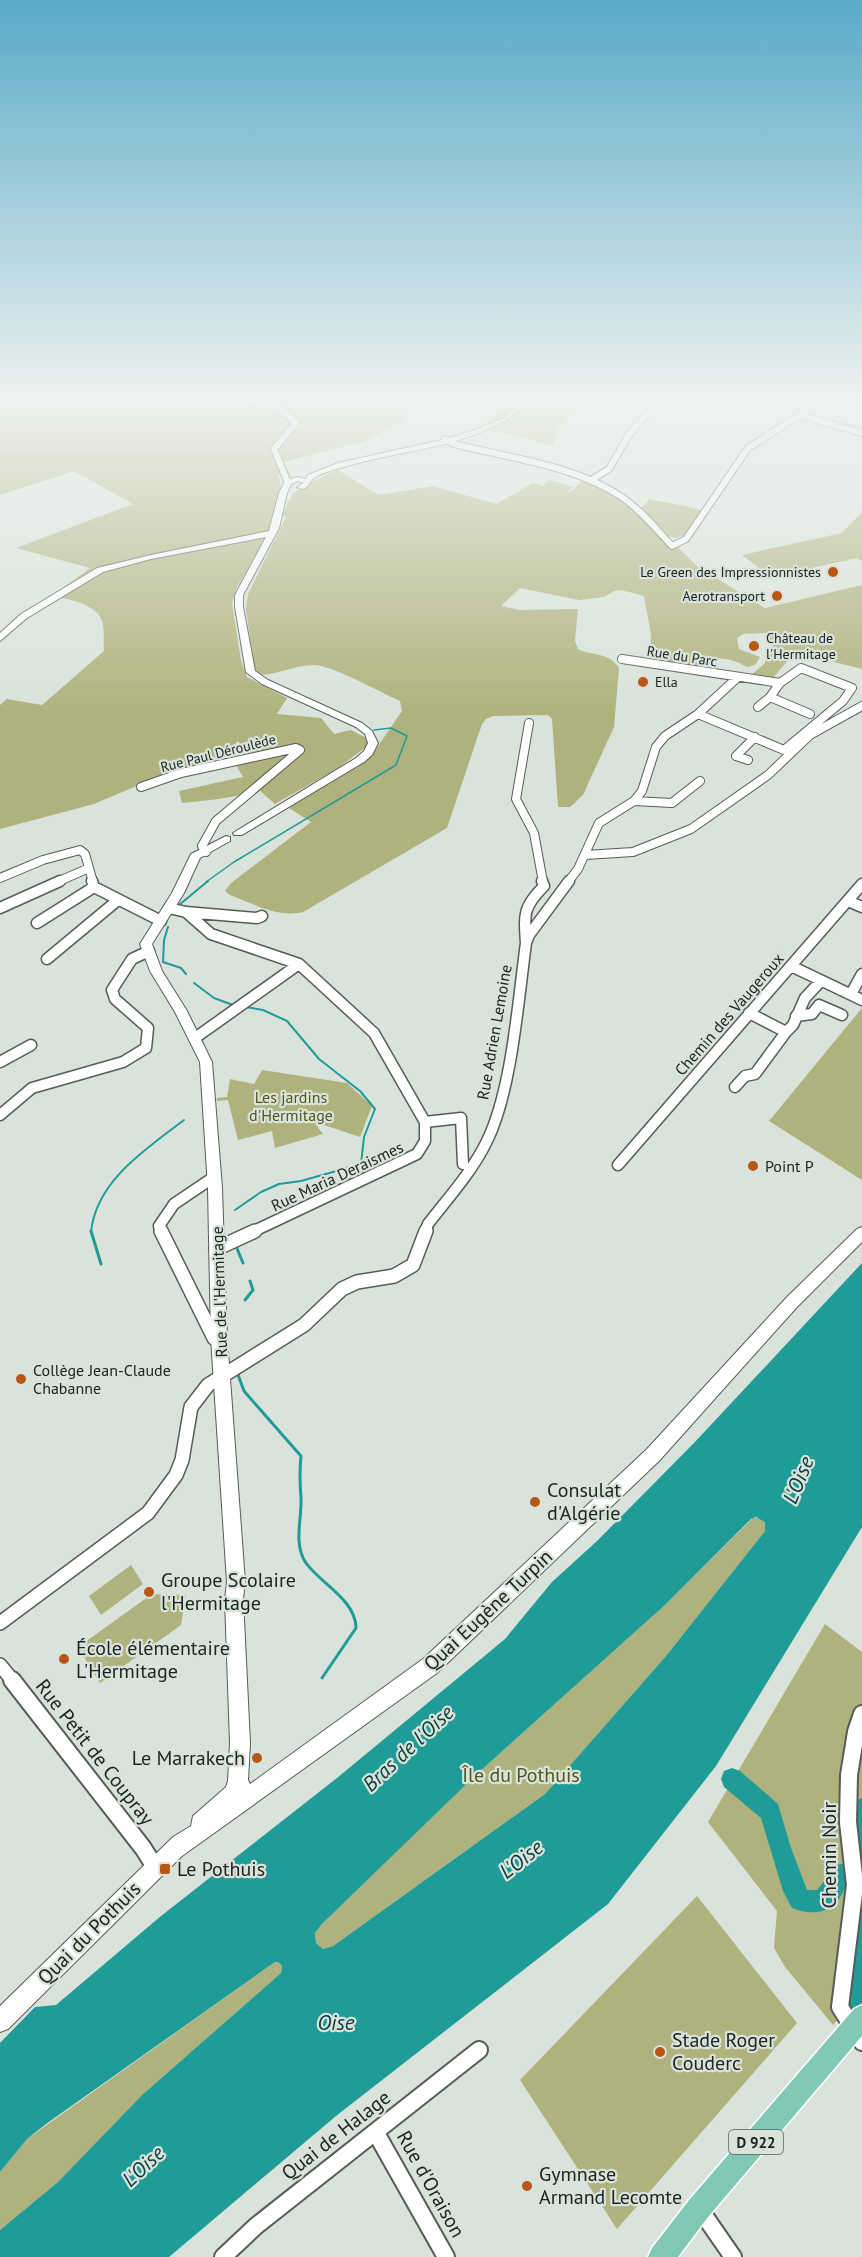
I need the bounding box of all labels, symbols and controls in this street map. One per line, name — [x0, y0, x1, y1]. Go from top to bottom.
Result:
place label: Le Green des Impressionnistes — [640, 563, 821, 581]
marker: Le Green des Impressionnistes — [826, 565, 840, 579]
place label: Aerotransport — [683, 587, 765, 605]
marker: Aerotransport — [770, 589, 784, 603]
place label: Château de l'Hermitage — [766, 629, 836, 663]
marker: Château de l'Hermitage — [747, 639, 761, 653]
street label: Rue du Parc — [646, 642, 718, 670]
place label: Ella — [655, 673, 678, 691]
marker: Ella — [636, 675, 650, 689]
street label: Rue Paul Déroulède — [158, 730, 278, 776]
street label: Chemin des Vaugeroux — [670, 949, 788, 1079]
street label: Rue Adrien Lemoine — [472, 963, 516, 1101]
park label: Les jardins d'Hermitage — [249, 1087, 333, 1125]
street label: Rue Maria Deraismes — [268, 1136, 407, 1215]
place label: Point P — [765, 1156, 814, 1176]
marker: Point P — [746, 1159, 760, 1173]
street label: Rue de l'Hermitage — [207, 1226, 231, 1358]
place label: Collège Jean-Claude Chabanne — [33, 1360, 171, 1398]
marker: Collège Jean-Claude Chabanne — [14, 1372, 28, 1386]
water label: L'Oise — [776, 1452, 820, 1508]
place label: Consulat d'Algérie — [547, 1477, 621, 1526]
marker: Consulat d'Algérie — [528, 1495, 542, 1509]
street label: Quai Eugène Turpin — [418, 1544, 558, 1676]
place label: Groupe Scolaire l'Hermitage — [161, 1567, 296, 1616]
marker: Groupe Scolaire l'Hermitage — [142, 1585, 156, 1599]
place label: École élémentaire L'Hermitage — [76, 1635, 230, 1684]
marker: École élémentaire L'Hermitage — [57, 1652, 71, 1666]
street label: Rue Petit de Coupray — [30, 1674, 161, 1831]
water label: Bras de l'Oise — [357, 1699, 459, 1797]
place label: Le Marrakech — [132, 1745, 245, 1771]
marker: Le Marrakech — [250, 1751, 264, 1765]
park label: Île du Pothuis — [461, 1762, 580, 1788]
street label: Chemin Noir — [816, 1801, 842, 1908]
water label: L'Oise — [494, 1833, 549, 1885]
place label: Le Pothuis — [177, 1856, 265, 1882]
marker: Le Pothuis — [158, 1862, 172, 1876]
street label: Quai du Pothuis — [32, 1876, 146, 1990]
water label: Oise — [317, 2009, 355, 2036]
place label: Stade Roger Couderc — [672, 2027, 775, 2076]
marker: Stade Roger Couderc — [653, 2045, 667, 2059]
street label: Quai de Halage — [276, 2084, 396, 2186]
street label: Rue d'Oraison — [391, 2126, 471, 2242]
road number: D 922 — [729, 2130, 783, 2154]
water label: L'Oise — [116, 2139, 170, 2192]
place label: Gymnase Armand Lecomte — [539, 2161, 682, 2210]
marker: Gymnase Armand Lecomte — [520, 2179, 534, 2193]

